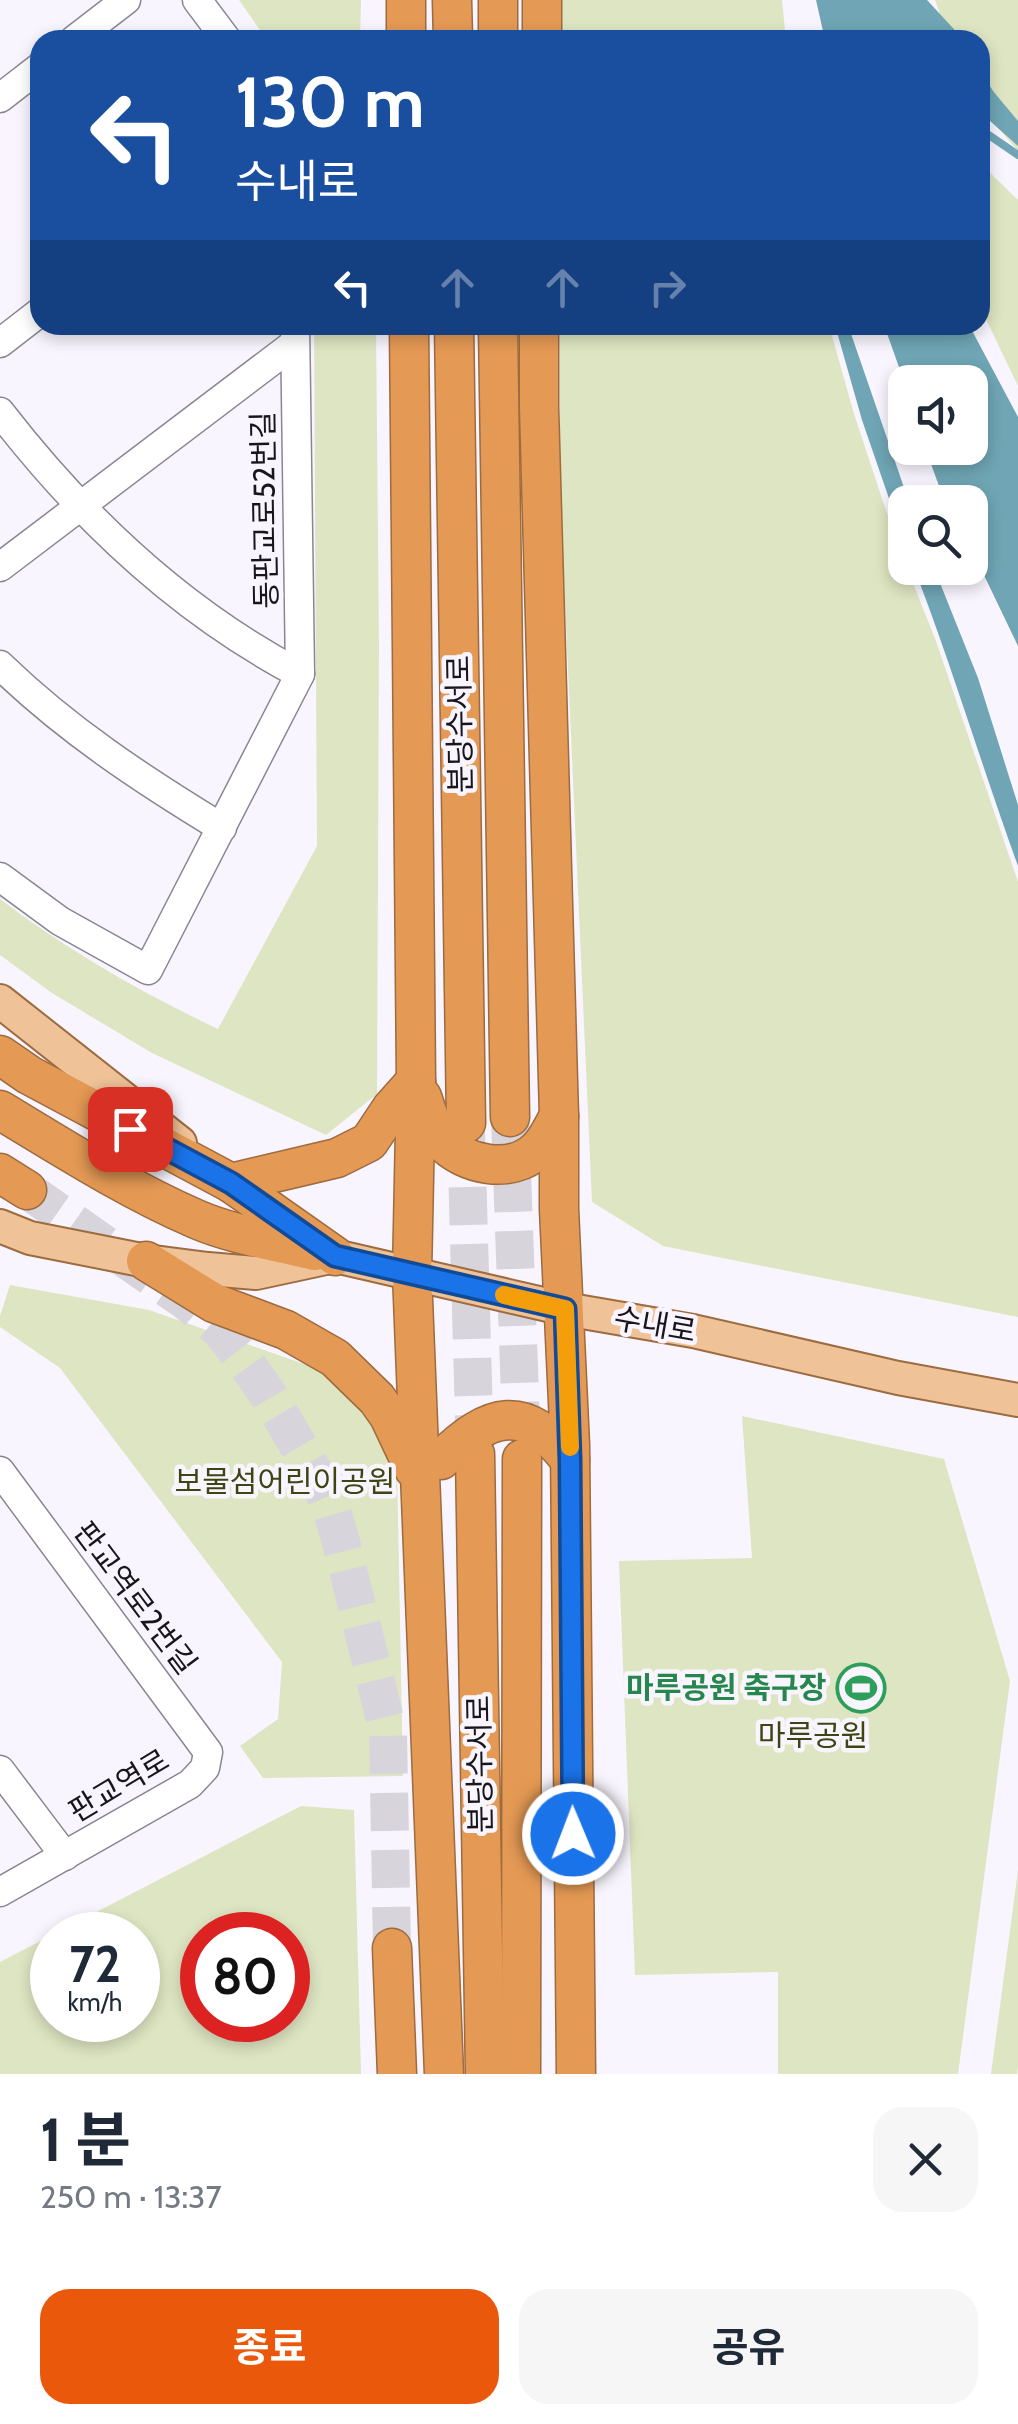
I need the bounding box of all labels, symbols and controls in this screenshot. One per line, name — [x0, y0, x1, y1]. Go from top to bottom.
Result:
text: 130 m — [235, 59, 425, 145]
icon: left — [70, 70, 200, 200]
text: 수내로 — [235, 154, 359, 208]
icon: left — [325, 260, 380, 315]
icon: ahead — [430, 260, 485, 315]
icon: ahead — [535, 260, 590, 315]
icon: right — [640, 260, 695, 315]
map controls — [888, 365, 988, 585]
button: sound — [888, 365, 988, 465]
street label: 동판교로52번길 — [244, 411, 285, 609]
button: search — [888, 485, 988, 585]
street label: 분당수서로 — [440, 655, 479, 793]
pin — [88, 1087, 173, 1172]
icon: arrive — [103, 1102, 158, 1157]
street label: 수내로 — [611, 1299, 699, 1350]
park label: 보물섬어린이공원 — [175, 1463, 395, 1500]
street label: 판교역로2번길 — [66, 1514, 205, 1681]
sports icon: 마루공원 축구장 — [835, 1662, 887, 1714]
place label: 마루공원 축구장 — [626, 1669, 826, 1706]
street label: 분당수서로 — [460, 1695, 499, 1833]
park label: 마루공원 — [758, 1717, 868, 1754]
street label: 판교역로 — [62, 1741, 176, 1830]
position arrow — [521, 1782, 625, 1886]
speed limit sign: 80 — [180, 1912, 310, 2042]
text: 72 — [69, 1934, 121, 1995]
text: km/h — [68, 1987, 122, 2017]
text: 1 분 — [40, 2103, 131, 2176]
button: close — [873, 2107, 978, 2212]
text: 250 m · 13:37 — [40, 2177, 222, 2216]
button: 종료 — [40, 2289, 499, 2404]
button: 공유 — [519, 2289, 978, 2404]

